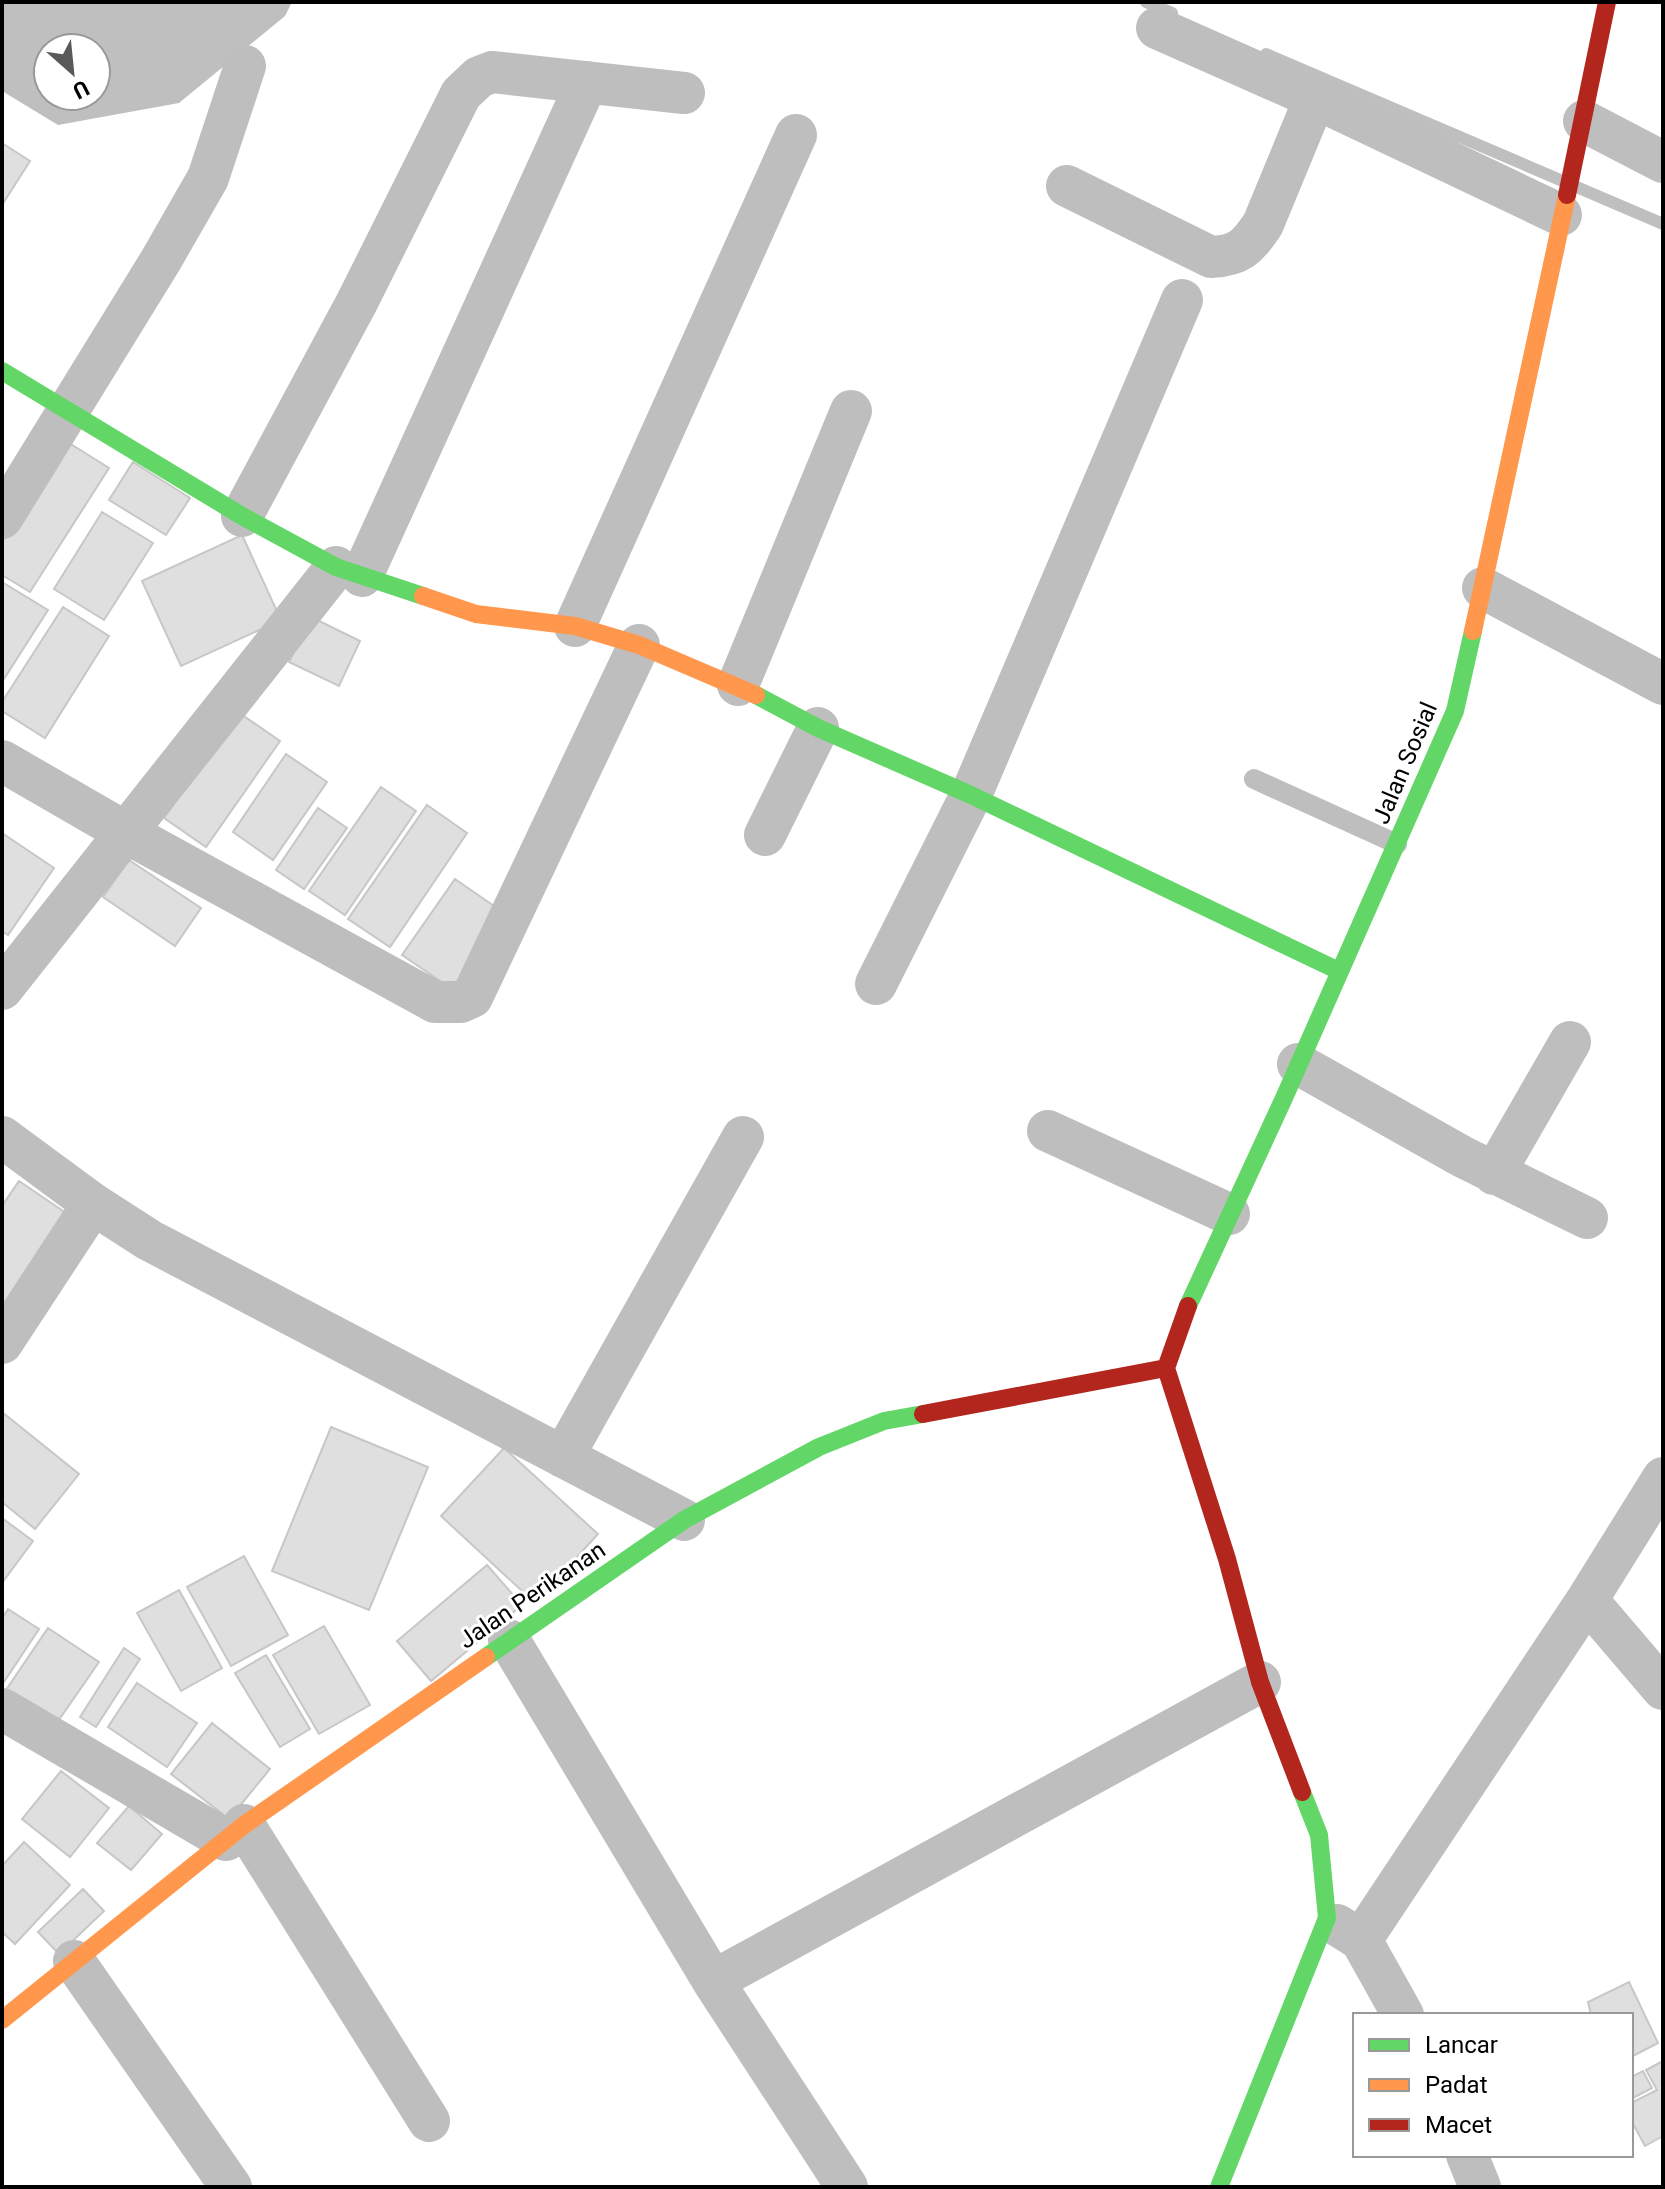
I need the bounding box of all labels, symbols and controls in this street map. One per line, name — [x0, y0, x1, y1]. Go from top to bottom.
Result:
north arrow — [32, 32, 112, 112]
text: U — [69, 75, 93, 104]
street label: Jalan Sosial — [1367, 698, 1443, 828]
street label: Jalan Perikanan — [453, 1536, 611, 1654]
legend — [1353, 2013, 1633, 2157]
text: Lancar — [1425, 2031, 1498, 2059]
text: Padat — [1425, 2071, 1488, 2099]
text: Macet — [1425, 2111, 1492, 2139]

